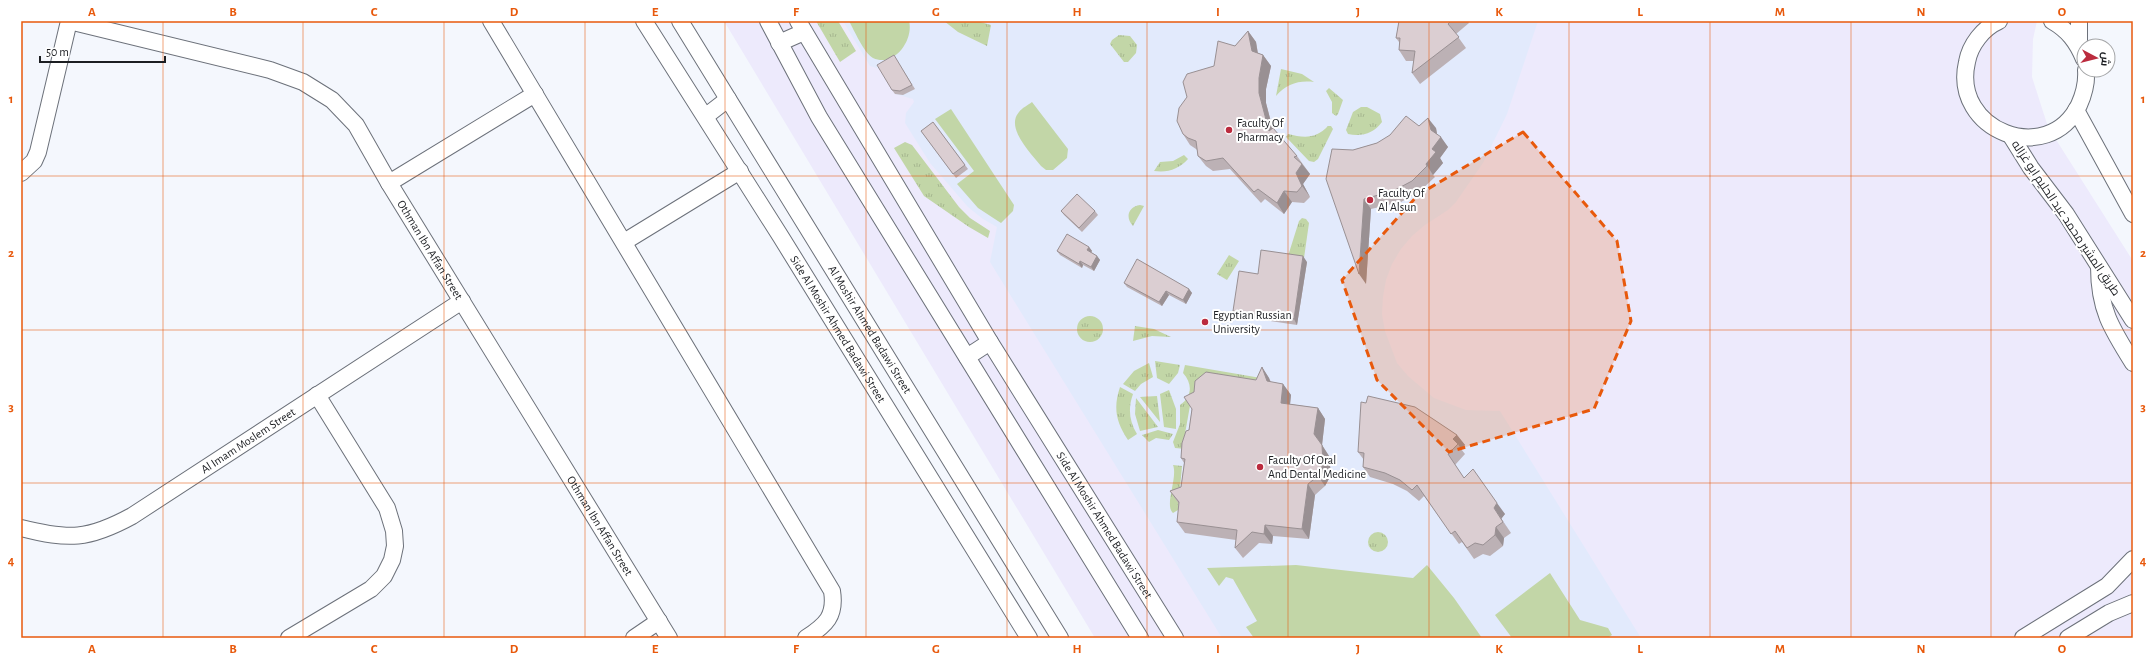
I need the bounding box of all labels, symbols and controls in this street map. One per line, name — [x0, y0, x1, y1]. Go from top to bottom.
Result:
text: A — [88, 6, 96, 19]
text: B — [229, 6, 237, 19]
text: C — [371, 6, 378, 19]
text: D — [510, 6, 519, 19]
text: E — [652, 6, 659, 19]
text: F — [793, 6, 800, 19]
text: G — [932, 6, 940, 19]
text: H — [1072, 6, 1082, 19]
text: I — [1216, 6, 1220, 19]
text: J — [1356, 6, 1360, 19]
text: K — [1495, 6, 1503, 19]
text: L — [1637, 6, 1643, 19]
text: M — [1775, 6, 1785, 19]
text: N — [1916, 6, 1926, 19]
text: O — [2058, 6, 2067, 19]
scale bar — [40, 38, 165, 64]
north arrow — [2076, 38, 2116, 78]
text: 50 m — [46, 46, 69, 58]
text: ش — [2098, 51, 2112, 67]
text: 1 — [9, 93, 13, 106]
text: 1 — [2141, 93, 2145, 106]
place label: Faculty Of Pharmacy — [1237, 117, 1285, 144]
marker: Faculty Of Pharmacy — [1224, 125, 1234, 135]
street label: طريق المشير محمد عبد الحليم ابو غزاله — [2008, 138, 2123, 299]
place label: Faculty Of Al Alsun — [1378, 187, 1426, 213]
marker: Faculty Of Al Alsun — [1365, 195, 1375, 205]
street label: Othman Ibn Affan Street — [395, 198, 465, 302]
text: 2 — [8, 247, 14, 260]
text: 2 — [2140, 247, 2146, 260]
street label: Side Al Moshir Ahmed Badawi Street — [787, 253, 889, 405]
street label: Al Moshir Ahmed Badawi Street — [825, 264, 915, 396]
place label: Egyptian Russian University — [1213, 309, 1292, 336]
marker: Egyptian Russian University — [1200, 317, 1210, 327]
text: 3 — [8, 401, 14, 414]
text: 3 — [2140, 401, 2146, 414]
street label: Al Imam Moslem Street — [199, 405, 297, 475]
street label: Side Al Moshir Ahmed Badawi Street — [1054, 450, 1155, 601]
place label: Faculty Of Oral And Dental Medicine — [1268, 454, 1366, 480]
marker: Faculty Of Oral And Dental Medicine — [1255, 462, 1265, 472]
street label: Othman Ibn Affan Street — [565, 474, 635, 578]
text: 4 — [8, 555, 15, 568]
text: 4 — [2140, 555, 2147, 568]
text: A — [88, 643, 96, 656]
text: B — [229, 643, 237, 656]
text: C — [371, 643, 378, 656]
text: D — [510, 643, 519, 656]
text: E — [652, 643, 659, 656]
text: F — [793, 643, 800, 656]
text: G — [932, 643, 940, 656]
text: H — [1072, 643, 1082, 656]
text: I — [1216, 643, 1220, 656]
text: J — [1356, 643, 1360, 656]
text: K — [1495, 643, 1503, 656]
text: L — [1637, 643, 1643, 656]
text: M — [1775, 643, 1785, 656]
text: N — [1916, 643, 1926, 656]
text: O — [2058, 643, 2067, 656]

